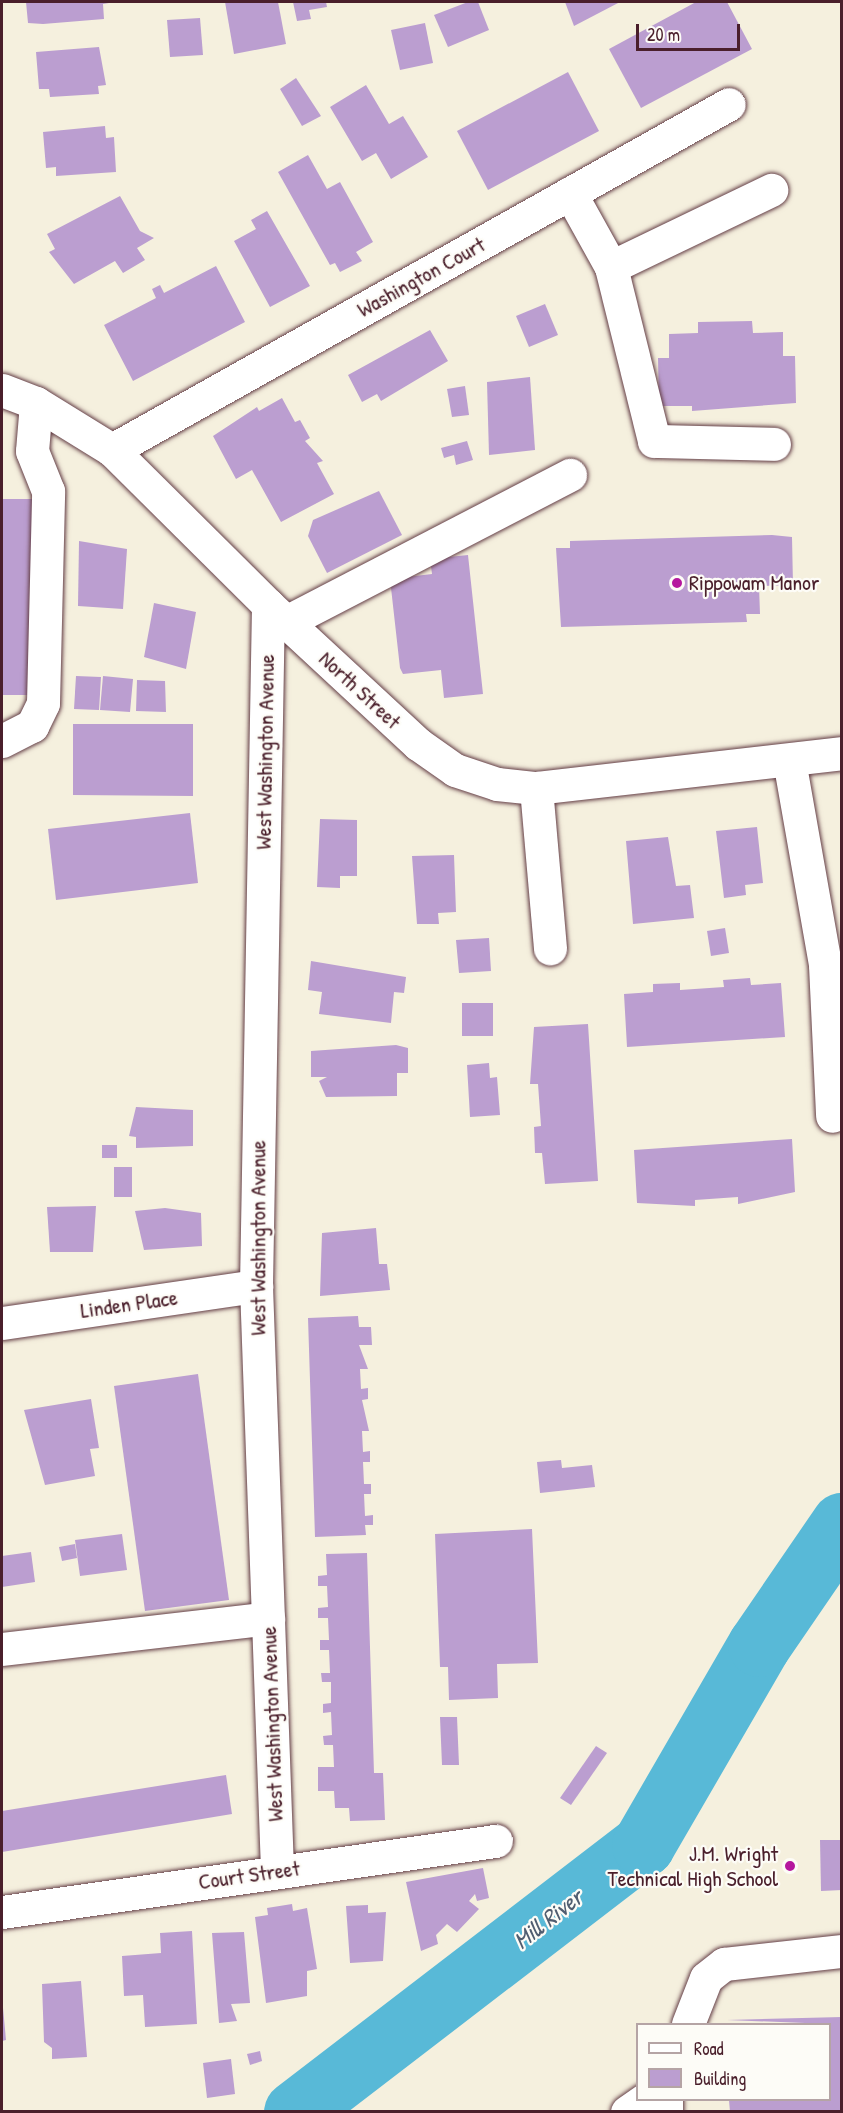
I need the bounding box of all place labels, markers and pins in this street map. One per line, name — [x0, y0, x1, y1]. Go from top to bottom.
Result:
place label: Rippowam Manor — [689, 570, 819, 596]
marker: Rippowam Manor — [670, 576, 684, 590]
place label: J.M. Wright Technical High School — [607, 1840, 778, 1892]
marker: J.M. Wright Technical High School — [783, 1859, 797, 1873]

